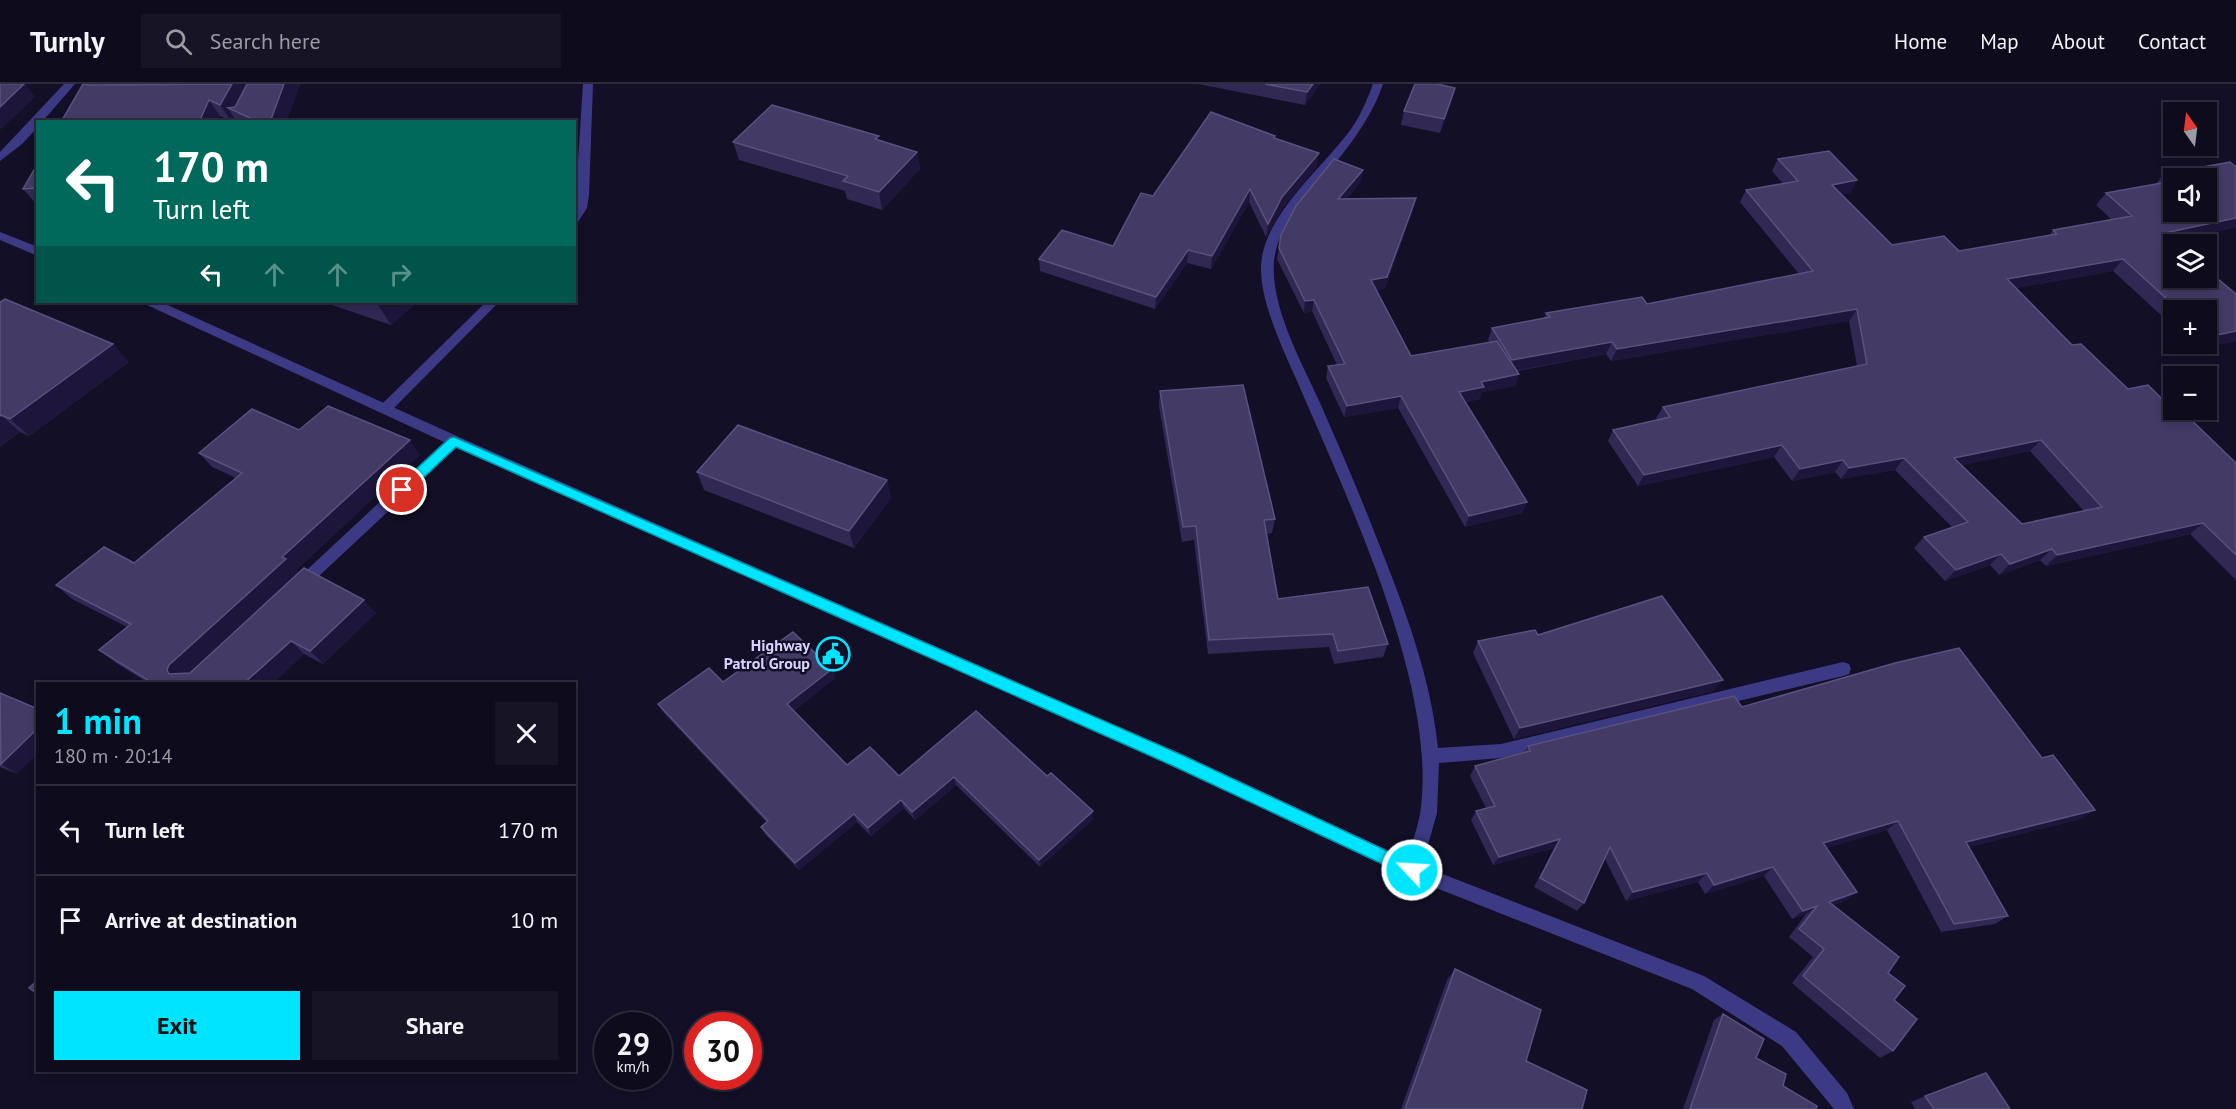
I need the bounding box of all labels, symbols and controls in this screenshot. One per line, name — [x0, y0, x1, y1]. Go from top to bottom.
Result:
search box — [141, 14, 561, 68]
text: Turnly — [30, 23, 105, 60]
icon: search — [162, 25, 195, 58]
text: Search here — [210, 27, 321, 55]
text: Home — [1894, 28, 1947, 55]
text: Map — [1980, 28, 2019, 55]
text: About — [2052, 28, 2105, 55]
text: Contact — [2138, 28, 2206, 55]
north arrow — [2163, 102, 2217, 156]
map controls — [2163, 102, 2217, 420]
text: 170 m — [153, 139, 269, 194]
icon: left — [54, 144, 132, 222]
button: sound — [2163, 168, 2217, 222]
text: Turn left — [153, 192, 250, 226]
button: layers — [2163, 234, 2217, 288]
icon: left — [195, 258, 228, 291]
icon: ahead — [258, 258, 291, 291]
icon: ahead — [321, 258, 354, 291]
icon: right — [384, 258, 417, 291]
button: + — [2163, 300, 2217, 354]
button: − — [2163, 366, 2217, 420]
pin — [376, 464, 427, 515]
icon: arrive — [385, 473, 418, 506]
place label: Highway Patrol Group — [724, 635, 810, 673]
public building icon: Highway Patrol Group — [815, 636, 851, 672]
text: 1 min — [54, 697, 142, 744]
button: close — [495, 702, 558, 765]
text: 180 m · 20:14 — [54, 743, 172, 769]
icon: left — [54, 814, 87, 847]
text: Turn left — [105, 816, 185, 844]
text: 170 m — [498, 816, 558, 844]
position arrow — [1380, 838, 1444, 902]
icon: arrive — [54, 904, 87, 937]
text: Arrive at destination — [105, 906, 297, 934]
text: 10 m — [510, 906, 558, 934]
button: Exit — [54, 991, 300, 1060]
button: Share — [312, 991, 558, 1060]
speed limit sign: 30 — [684, 1012, 762, 1090]
text: 29 — [616, 1024, 650, 1063]
text: km/h — [617, 1057, 649, 1076]

